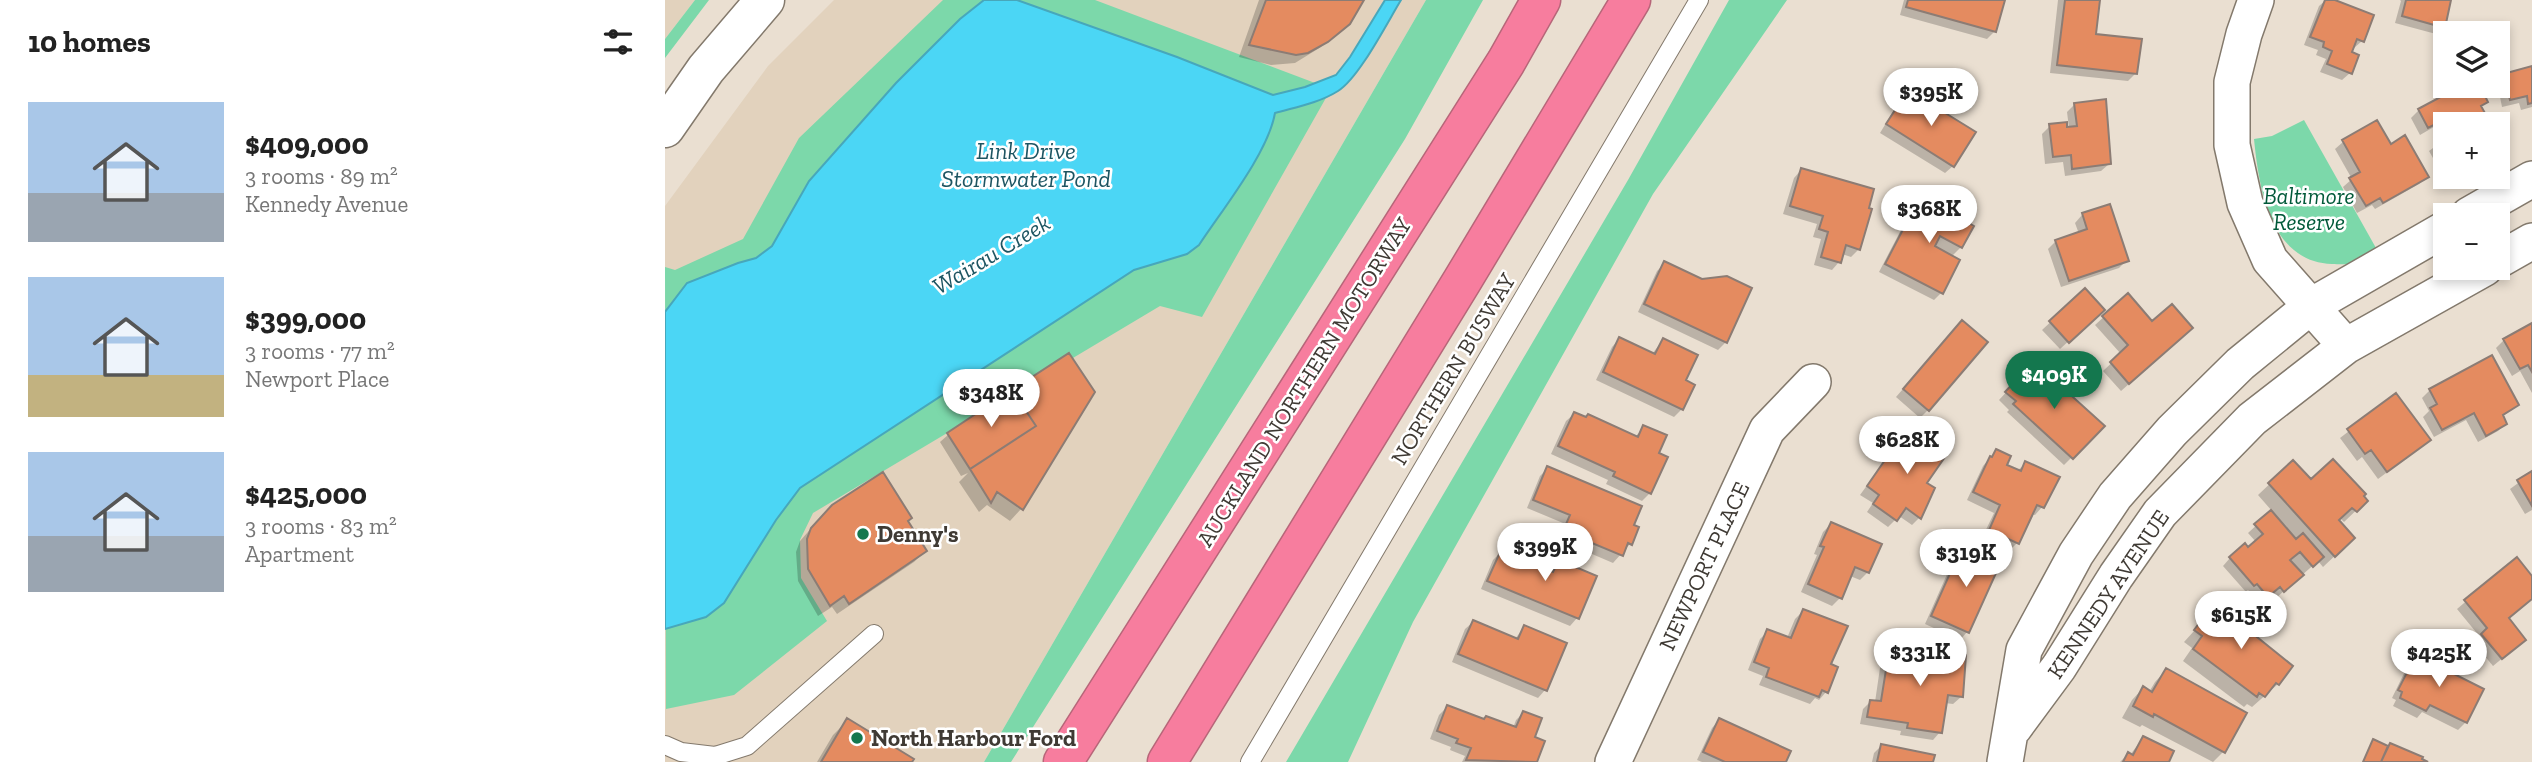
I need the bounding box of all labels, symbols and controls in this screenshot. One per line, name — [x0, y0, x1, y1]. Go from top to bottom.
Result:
map controls — [2433, 21, 2510, 280]
button: layers — [2433, 21, 2510, 98]
icon: filters — [599, 23, 637, 61]
text: 10 homes — [28, 24, 151, 60]
pin: $395K — [1882, 68, 1980, 128]
text: $395K — [1899, 77, 1963, 105]
button: + — [2433, 112, 2510, 189]
text: $409,000 — [245, 126, 369, 162]
icon: home — [84, 130, 168, 214]
water label: Link Drive Stormwater Pond — [941, 136, 1111, 193]
text: 3 rooms · 89 m² — [245, 162, 398, 190]
park label: Baltimore Reserve — [2263, 182, 2355, 236]
pin: $368K — [1880, 186, 1978, 245]
text: Kennedy Avenue — [245, 190, 408, 218]
text: $368K — [1897, 194, 1961, 222]
button: − — [2433, 203, 2510, 280]
water label: Wairau Creek — [927, 207, 1055, 300]
street label: AUCKLAND NORTHERN MOTORWAY — [1191, 211, 1418, 552]
street label: NORTHERN BUSWAY — [1385, 267, 1522, 470]
text: $399,000 — [245, 301, 366, 337]
icon: home — [84, 305, 168, 389]
text: 3 rooms · 77 m² — [245, 337, 395, 365]
pin: $409K — [2005, 352, 2103, 411]
text: $409K — [2021, 360, 2087, 388]
text: Newport Place — [245, 365, 389, 393]
pin: $348K — [942, 370, 1040, 429]
text: $348K — [959, 378, 1023, 406]
pin: $628K — [1858, 416, 1956, 476]
text: $628K — [1875, 425, 1939, 453]
text: $425,000 — [245, 476, 367, 512]
street label: NEWPORT PLACE — [1653, 477, 1755, 655]
icon: home — [84, 480, 168, 564]
street label: KENNEDY AVENUE — [2041, 504, 2175, 684]
text: 3 rooms · 83 m² — [245, 512, 397, 540]
place label: Denny's — [877, 520, 958, 548]
pin: $399K — [1496, 524, 1594, 583]
marker: Denny's — [855, 526, 871, 542]
pin: $319K — [1917, 530, 2015, 589]
text: $399K — [1513, 532, 1577, 560]
text: $319K — [1936, 538, 1996, 566]
text: Apartment — [245, 540, 354, 568]
pin: $615K — [2192, 592, 2290, 651]
text: $615K — [2211, 600, 2271, 628]
pin: $331K — [1871, 628, 1969, 688]
pin: $425K — [2390, 630, 2488, 689]
text: $331K — [1890, 637, 1950, 665]
text: $425K — [2407, 638, 2471, 666]
place label: North Harbour Ford — [871, 724, 1076, 752]
marker: North Harbour Ford — [849, 730, 865, 746]

